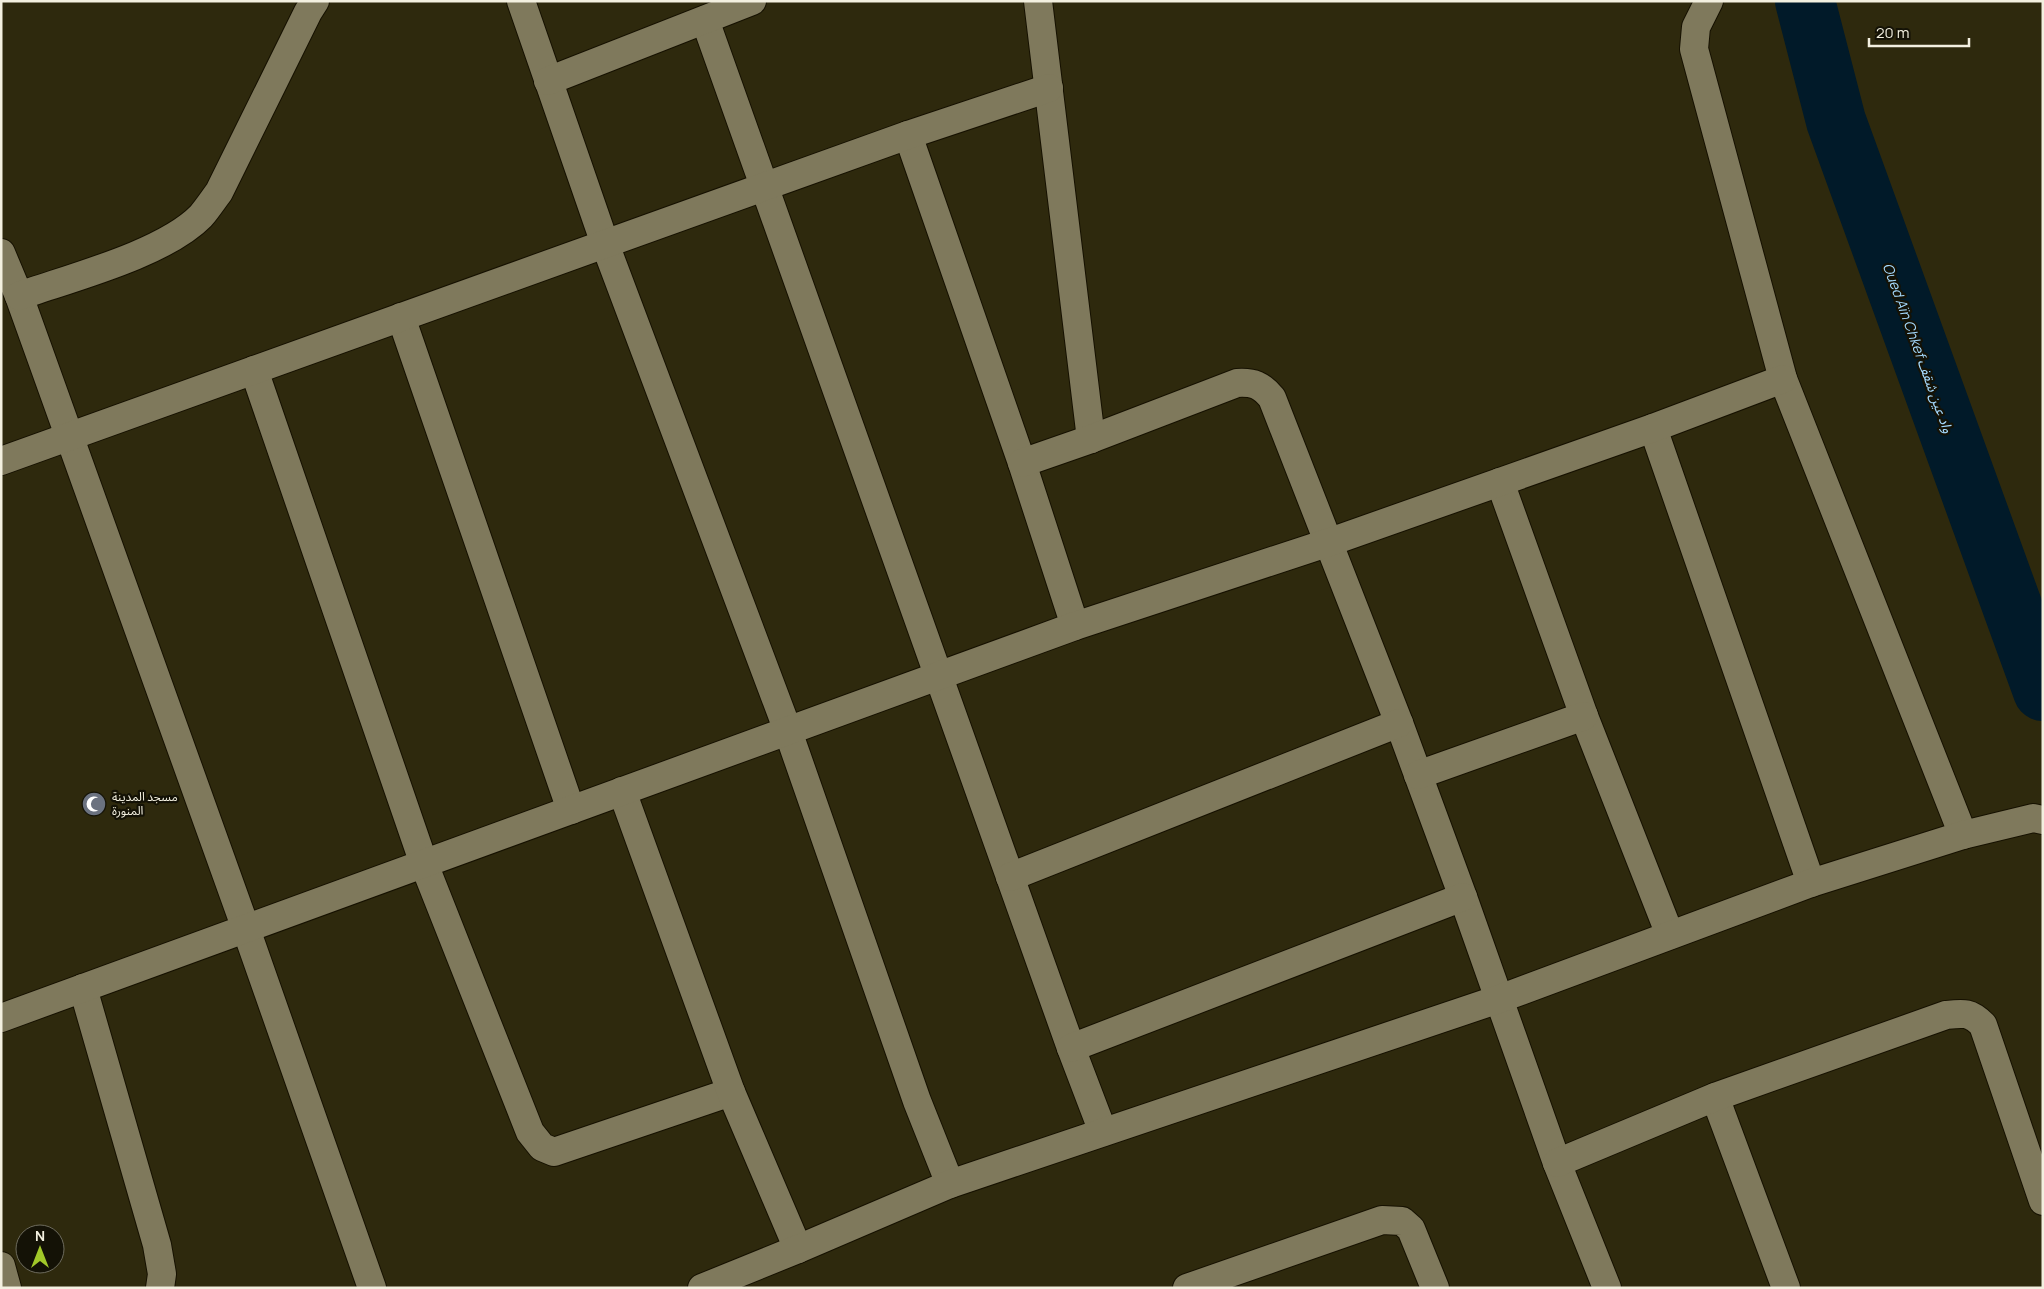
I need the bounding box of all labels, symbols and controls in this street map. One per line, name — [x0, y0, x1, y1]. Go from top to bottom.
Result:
scale bar — [1869, 15, 1969, 47]
text: 20 m — [1876, 22, 1909, 43]
water label: Oued Aïn Chkef واد عين شقف — [1879, 260, 1958, 436]
place label: مسجد المدينة المنورة — [112, 788, 178, 819]
mosque icon: مسجد المدينة المنورة — [81, 791, 107, 817]
north arrow — [15, 1224, 65, 1274]
text: N — [35, 1226, 45, 1245]

